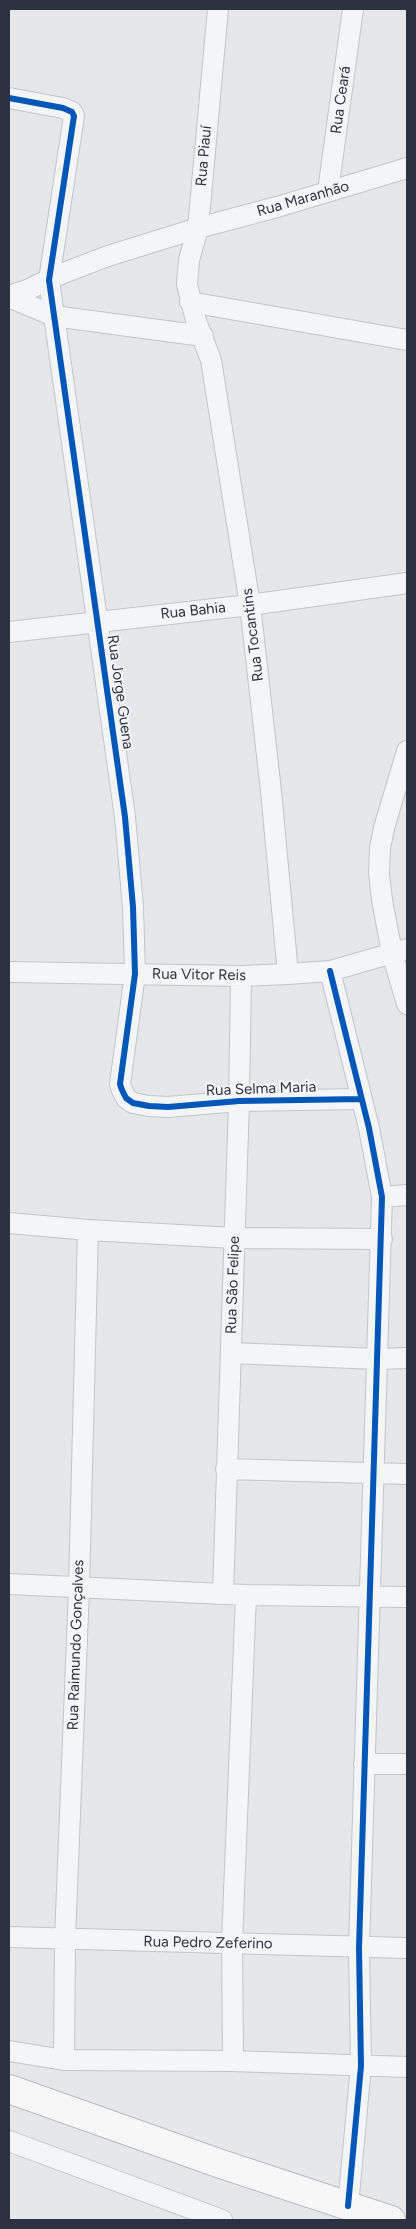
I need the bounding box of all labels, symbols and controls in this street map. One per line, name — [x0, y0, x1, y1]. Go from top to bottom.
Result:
street label: Rua Ceará — [327, 65, 355, 135]
street label: Rua Piauí — [192, 125, 216, 187]
street label: Rua Maranhão — [255, 177, 351, 221]
street label: Rua Tocantins — [238, 587, 268, 683]
street label: Rua Bahia — [160, 599, 226, 623]
street label: Rua Jorge Guena — [103, 634, 137, 750]
street label: Rua Vitor Reis — [152, 965, 246, 985]
street label: Rua Selma Maria — [205, 1078, 317, 1100]
street label: Rua São Felipe — [222, 1235, 244, 1335]
street label: Rua Raimundo Gonçalves — [64, 1559, 88, 1731]
street label: Rua Pedro Zeferino — [143, 1933, 273, 1953]

